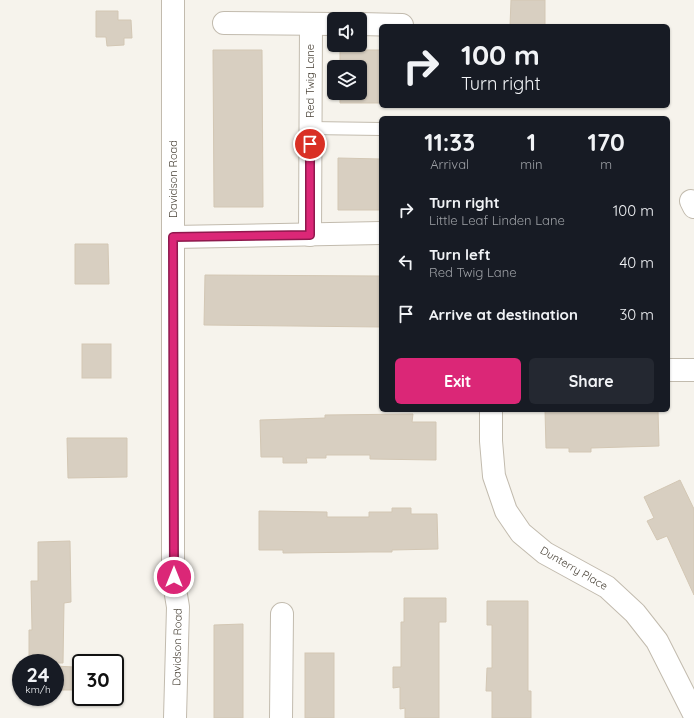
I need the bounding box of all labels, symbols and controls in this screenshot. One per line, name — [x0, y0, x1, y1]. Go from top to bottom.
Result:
map controls — [327, 12, 367, 100]
button: sound — [327, 12, 367, 52]
text: 100 m — [461, 37, 540, 72]
icon: right — [395, 40, 447, 92]
street label: Red Twig Lane — [303, 44, 317, 118]
button: layers — [327, 60, 367, 100]
text: Turn right — [461, 72, 541, 95]
pin — [293, 127, 327, 161]
text: 11:33 — [424, 127, 475, 157]
text: 1 — [527, 127, 536, 157]
text: 170 — [588, 127, 625, 157]
icon: arrive — [299, 133, 321, 155]
street label: Davidson Road — [166, 140, 180, 218]
text: Arrival — [430, 156, 469, 172]
text: min — [520, 156, 542, 172]
text: m — [600, 156, 612, 172]
text: Turn right — [429, 193, 500, 212]
icon: right — [395, 199, 417, 221]
text: 100 m — [613, 201, 654, 220]
text: Little Leaf Linden Lane — [429, 212, 565, 228]
text: Turn left — [429, 245, 491, 264]
icon: left — [395, 251, 417, 273]
text: 40 m — [619, 253, 654, 272]
text: Red Twig Lane — [429, 264, 517, 280]
icon: arrive — [395, 303, 417, 325]
text: Arrive at destination — [429, 305, 578, 324]
text: 30 m — [619, 305, 654, 324]
button: Exit — [395, 358, 521, 404]
button: Share — [529, 358, 654, 404]
street label: Dunterry Place — [538, 543, 610, 593]
position arrow — [153, 556, 195, 598]
street label: Davidson Road — [169, 608, 185, 686]
speed limit sign: 30 — [72, 654, 124, 706]
text: 24 — [26, 662, 50, 687]
text: km/h — [25, 683, 51, 696]

